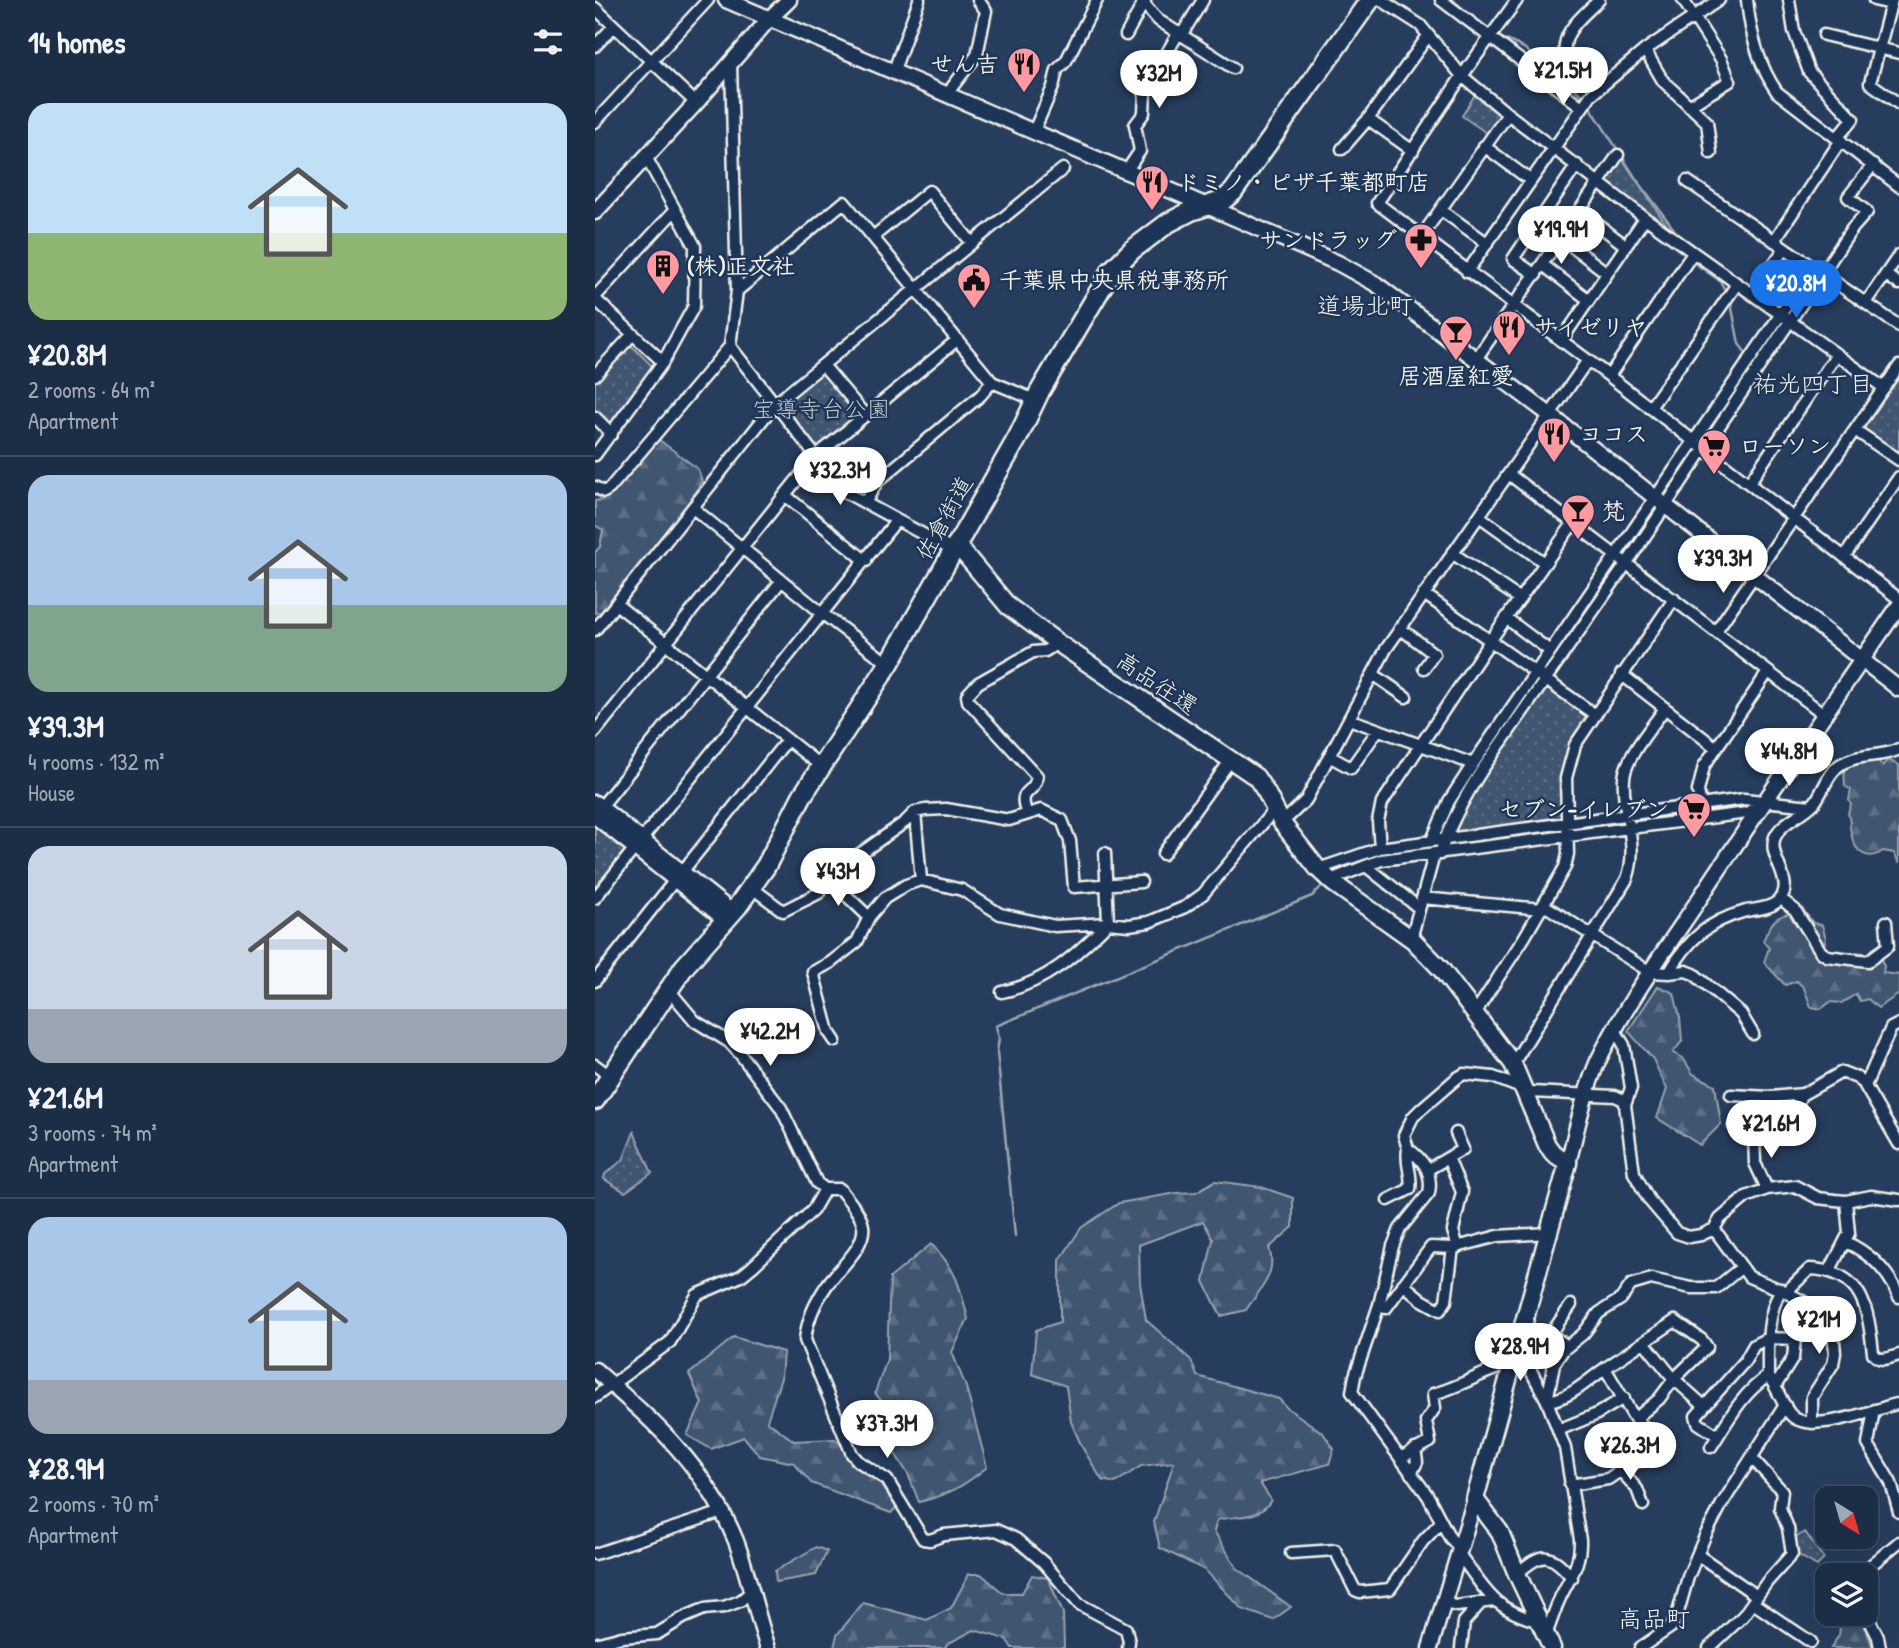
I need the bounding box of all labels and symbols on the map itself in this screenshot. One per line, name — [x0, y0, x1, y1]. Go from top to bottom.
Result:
restaurant icon: せん吉 — [1005, 45, 1043, 94]
place label: せん吉 — [930, 48, 999, 79]
pin: ¥21.5M — [1506, 48, 1620, 107]
pin: ¥32M — [1118, 50, 1200, 110]
restaurant icon: ドミノ・ピザ千葉都町店 — [1133, 163, 1171, 212]
place label: ドミノ・ピザ千葉都町店 — [1177, 166, 1430, 197]
pin: ¥19.9M — [1504, 206, 1618, 266]
pharmacy icon: サンドラッグ — [1402, 221, 1440, 270]
place label: サンドラッグ — [1259, 224, 1397, 255]
building icon: (株)正文社 — [644, 247, 682, 296]
place label: (株)正文社 — [687, 250, 795, 281]
pin: ¥20.8M — [1739, 260, 1853, 320]
public building icon: 千葉県中央県税事務所 — [955, 261, 993, 310]
place label: 千葉県中央県税事務所 — [999, 264, 1229, 295]
district label: 道場北町 — [1317, 289, 1413, 321]
restaurant icon: サイゼリヤ — [1490, 308, 1528, 357]
place label: サイゼリヤ — [1534, 311, 1648, 342]
bar icon: 居酒屋紅愛 — [1437, 313, 1475, 362]
place label: 居酒屋紅愛 — [1399, 360, 1514, 391]
district label: 祐光四丁目 — [1753, 367, 1873, 399]
park label: 宝導寺台公園 — [752, 393, 890, 424]
restaurant icon: ココス — [1535, 415, 1573, 464]
place label: ココス — [1579, 418, 1648, 449]
supermarket icon: ローソン — [1695, 427, 1733, 476]
place label: ローソン — [1739, 430, 1831, 461]
pin: ¥32.3M — [783, 448, 897, 507]
street label: 佐倉街道 — [908, 470, 979, 566]
bar icon: 梵 — [1559, 492, 1597, 541]
place label: 梵 — [1602, 495, 1625, 526]
pin: ¥39.3M — [1666, 536, 1780, 595]
street label: 高品往還 — [1110, 644, 1204, 721]
pin: ¥44.8M — [1732, 728, 1846, 788]
supermarket icon: セブン-イレブン — [1675, 790, 1713, 839]
place label: セブン-イレブン — [1499, 793, 1669, 824]
pin: ¥43M — [797, 848, 879, 908]
pin: ¥42.2M — [713, 1009, 827, 1068]
pin: ¥21.6M — [1714, 1100, 1828, 1160]
pin: ¥21M — [1778, 1296, 1860, 1356]
pin: ¥28.9M — [1463, 1324, 1577, 1383]
pin: ¥37.3M — [830, 1400, 944, 1460]
pin: ¥26.3M — [1573, 1422, 1687, 1482]
north arrow — [1815, 1486, 1878, 1549]
district label: 高品町 — [1618, 1602, 1690, 1634]

